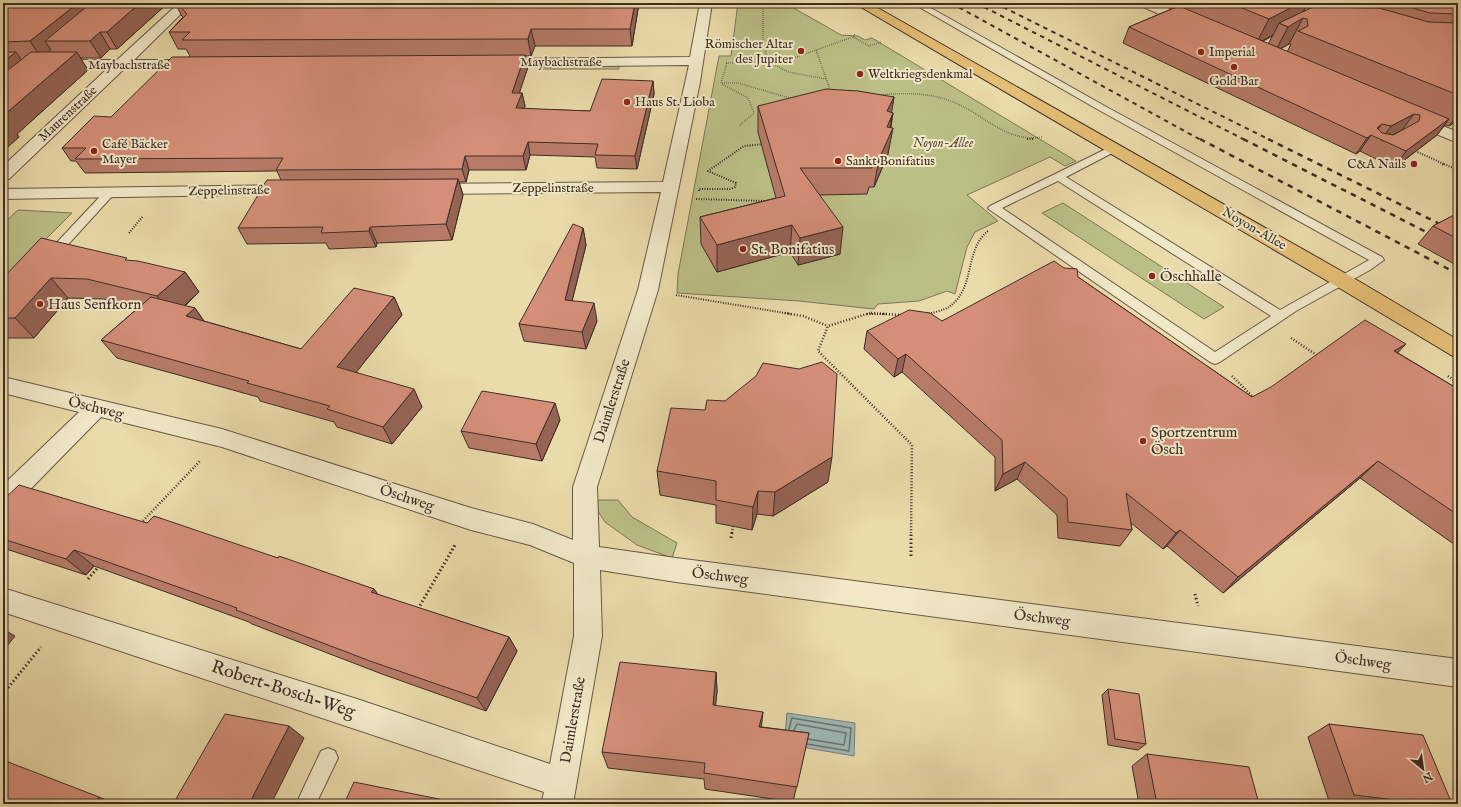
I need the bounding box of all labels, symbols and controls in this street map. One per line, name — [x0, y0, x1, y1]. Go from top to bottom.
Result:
place label: Römischer Altar des Jupiter — [705, 36, 793, 68]
place label: Imperial — [1209, 44, 1256, 61]
marker: Römischer Altar des Jupiter — [796, 46, 806, 56]
marker: Imperial — [1196, 47, 1206, 57]
street label: Maybachstraße — [520, 54, 602, 71]
street label: Maybachstraße — [88, 57, 170, 74]
marker: Gold Bar — [1229, 62, 1239, 72]
place label: Weltkriegsdenkmal — [868, 66, 973, 83]
marker: Weltkriegsdenkmal — [855, 69, 865, 79]
place label: Gold Bar — [1209, 73, 1259, 90]
street label: Maurenstraße — [35, 82, 101, 146]
place label: Haus St. Lioba — [635, 94, 715, 111]
marker: Haus St. Lioba — [622, 97, 632, 107]
park label: Noyon-Allee — [913, 135, 974, 152]
place label: Café Bäcker Mayer — [102, 136, 168, 168]
marker: Café Bäcker Mayer — [89, 146, 99, 156]
place label: Sankt Bonifatius — [846, 153, 935, 170]
marker: Sankt Bonifatius — [833, 156, 843, 166]
place label: C&A Nails — [1347, 156, 1406, 173]
marker: C&A Nails — [1409, 159, 1419, 169]
street label: Zeppelinstraße — [512, 180, 594, 197]
street label: Zeppelinstraße — [188, 182, 270, 200]
street label: Noyon-Allee — [1219, 204, 1289, 254]
place label: St. Bonifatius — [751, 240, 834, 259]
marker: St. Bonifatius — [738, 244, 748, 254]
place label: Öschhalle — [1160, 267, 1222, 286]
marker: Öschhalle — [1147, 271, 1157, 281]
place label: Haus Senfkorn — [48, 295, 141, 314]
marker: Haus Senfkorn — [35, 299, 45, 309]
street label: Daimlerstraße — [589, 356, 635, 446]
street label: Öschweg — [66, 392, 127, 424]
place label: Sportzentrum Ösch — [1151, 423, 1238, 459]
marker: Sportzentrum Ösch — [1138, 436, 1148, 446]
street label: Öschweg — [377, 480, 438, 516]
street label: Öschweg — [691, 563, 750, 589]
street label: Öschweg — [1013, 605, 1072, 631]
street label: Öschweg — [1334, 648, 1393, 674]
street label: Robert-Bosch-Weg — [208, 656, 358, 724]
street label: Daimlerstraße — [556, 675, 590, 765]
north arrow — [1403, 749, 1443, 789]
text: N — [1419, 768, 1436, 786]

